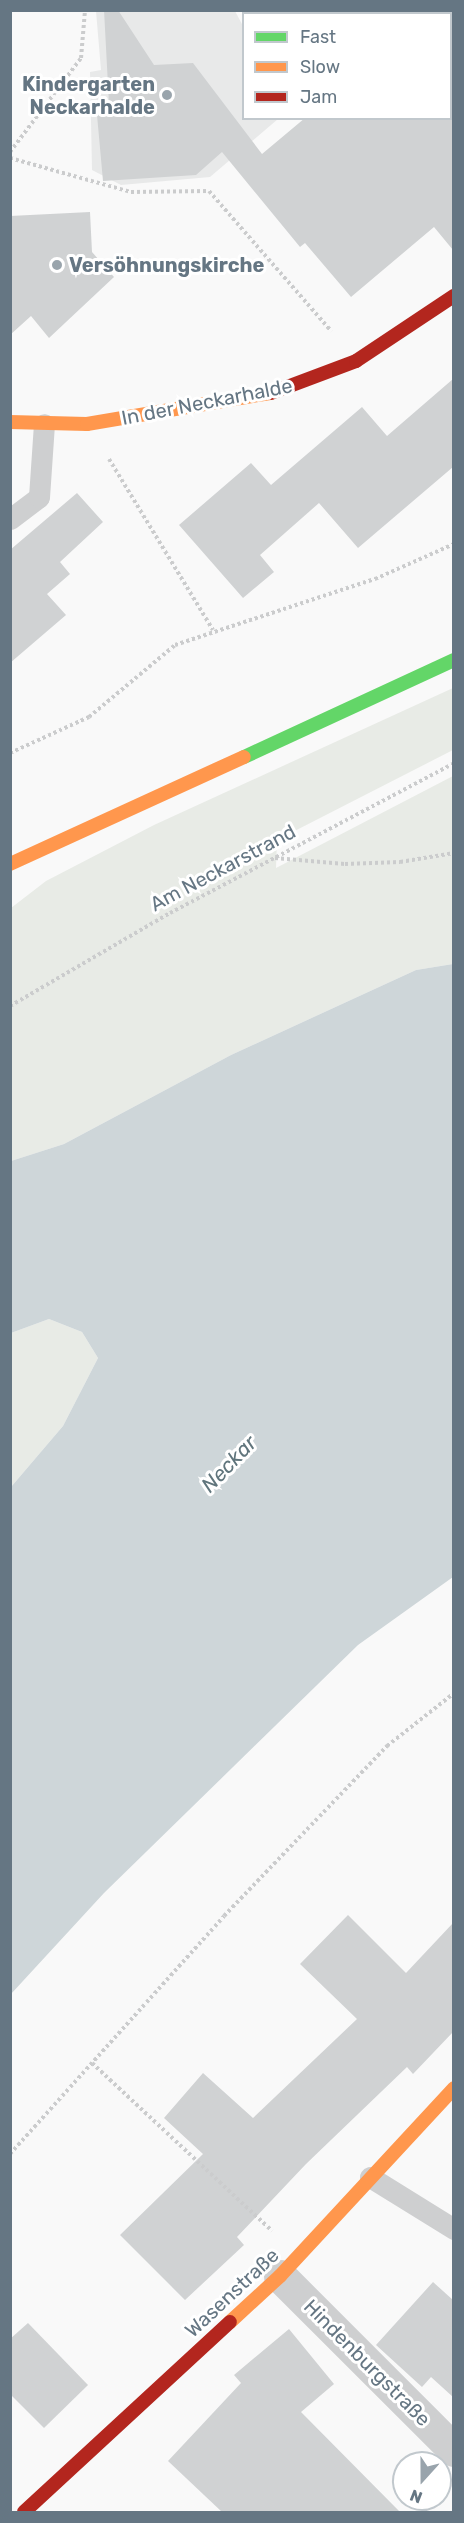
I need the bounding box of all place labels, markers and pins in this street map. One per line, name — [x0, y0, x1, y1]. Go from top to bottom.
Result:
place label: Kindergarten Neckarhalde — [22, 72, 155, 119]
marker: Kindergarten Neckarhalde — [160, 88, 174, 102]
place label: Versöhnungskirche — [69, 253, 264, 277]
marker: Versöhnungskirche — [50, 258, 64, 272]

